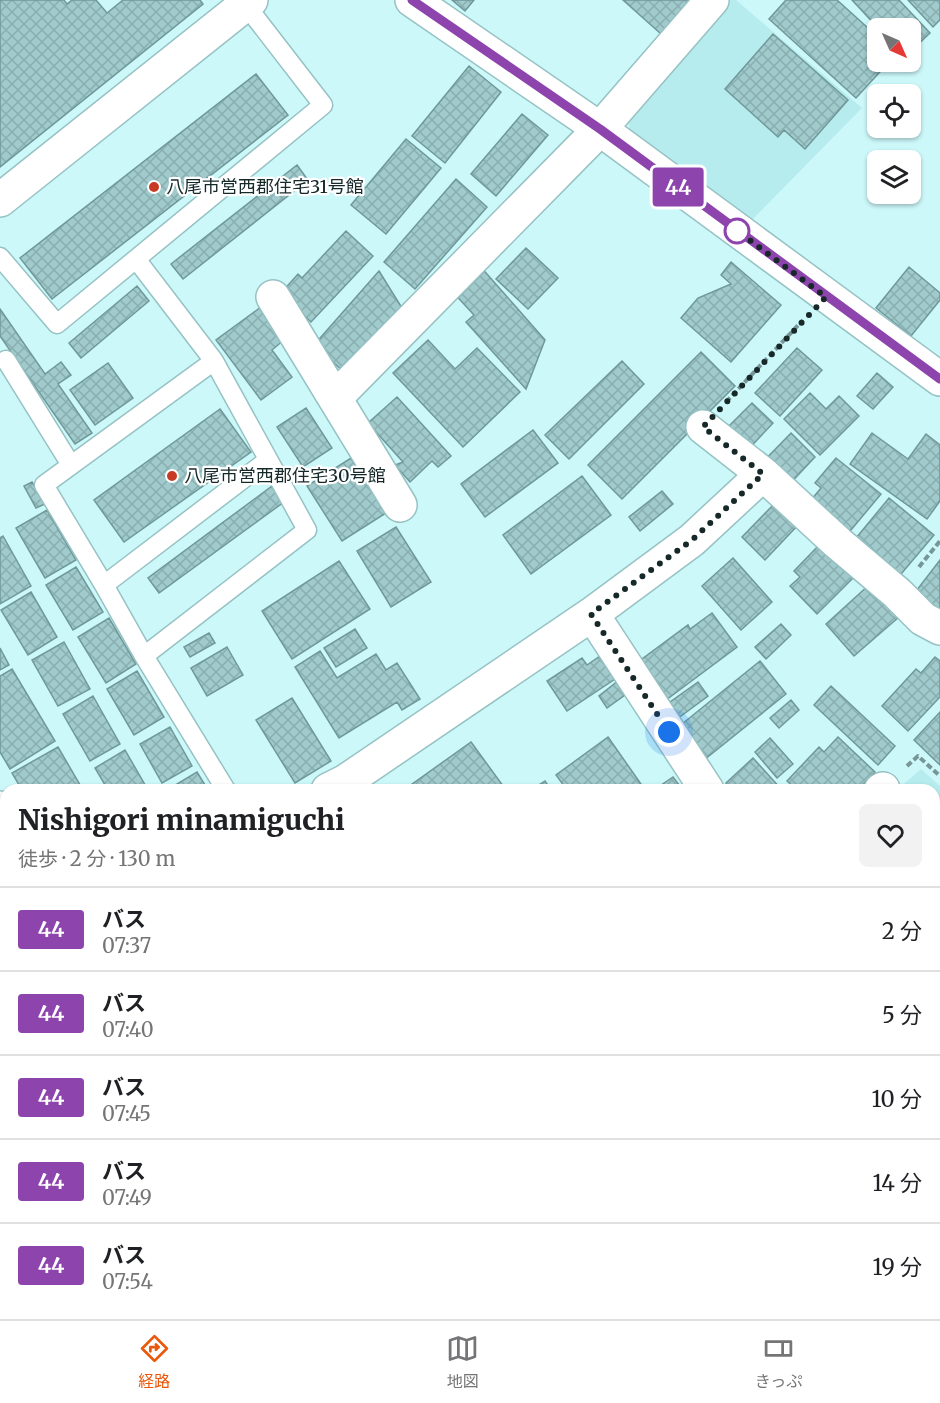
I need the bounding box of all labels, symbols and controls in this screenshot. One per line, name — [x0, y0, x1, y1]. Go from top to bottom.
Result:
north arrow — [867, 18, 921, 72]
map controls — [867, 18, 921, 204]
button: locate — [867, 84, 921, 138]
button: layers — [867, 150, 921, 204]
line badge: 44 — [651, 168, 705, 207]
text: 44 — [665, 174, 691, 201]
place label: 八尾市営西郡住宅31号館 — [166, 175, 364, 198]
marker: 八尾市営西郡住宅31号館 — [147, 180, 161, 194]
unlabelled marker — [724, 218, 750, 244]
place label: 八尾市営西郡住宅30号館 — [184, 464, 386, 487]
marker: 八尾市営西郡住宅30号館 — [165, 469, 179, 483]
your location — [654, 717, 684, 747]
text: Nishigori minamiguchi — [18, 802, 345, 838]
button: heart — [859, 804, 922, 867]
text: 徒歩 · 2 分 · 130 m — [18, 846, 175, 871]
text: バス — [102, 905, 146, 933]
text: 44 — [38, 916, 64, 943]
text: 2 分 — [882, 917, 922, 945]
text: 07:37 — [102, 933, 151, 958]
text: バス — [102, 989, 146, 1017]
text: 44 — [38, 1000, 64, 1027]
text: 5 分 — [882, 1001, 922, 1029]
text: 07:40 — [102, 1017, 154, 1042]
text: バス — [102, 1073, 146, 1101]
text: 44 — [38, 1084, 64, 1111]
text: 10 分 — [872, 1085, 922, 1113]
text: 07:45 — [102, 1101, 151, 1126]
text: バス — [102, 1157, 146, 1185]
text: 44 — [38, 1168, 64, 1195]
text: 14 分 — [873, 1169, 922, 1197]
text: 07:49 — [102, 1185, 152, 1210]
text: バス — [102, 1241, 146, 1269]
text: 44 — [38, 1252, 64, 1279]
text: 19 分 — [873, 1253, 922, 1281]
text: 07:54 — [102, 1269, 153, 1294]
tab: 経路 — [138, 1332, 171, 1392]
tab: 地図 — [446, 1332, 479, 1392]
tab: きっぷ — [755, 1332, 802, 1392]

